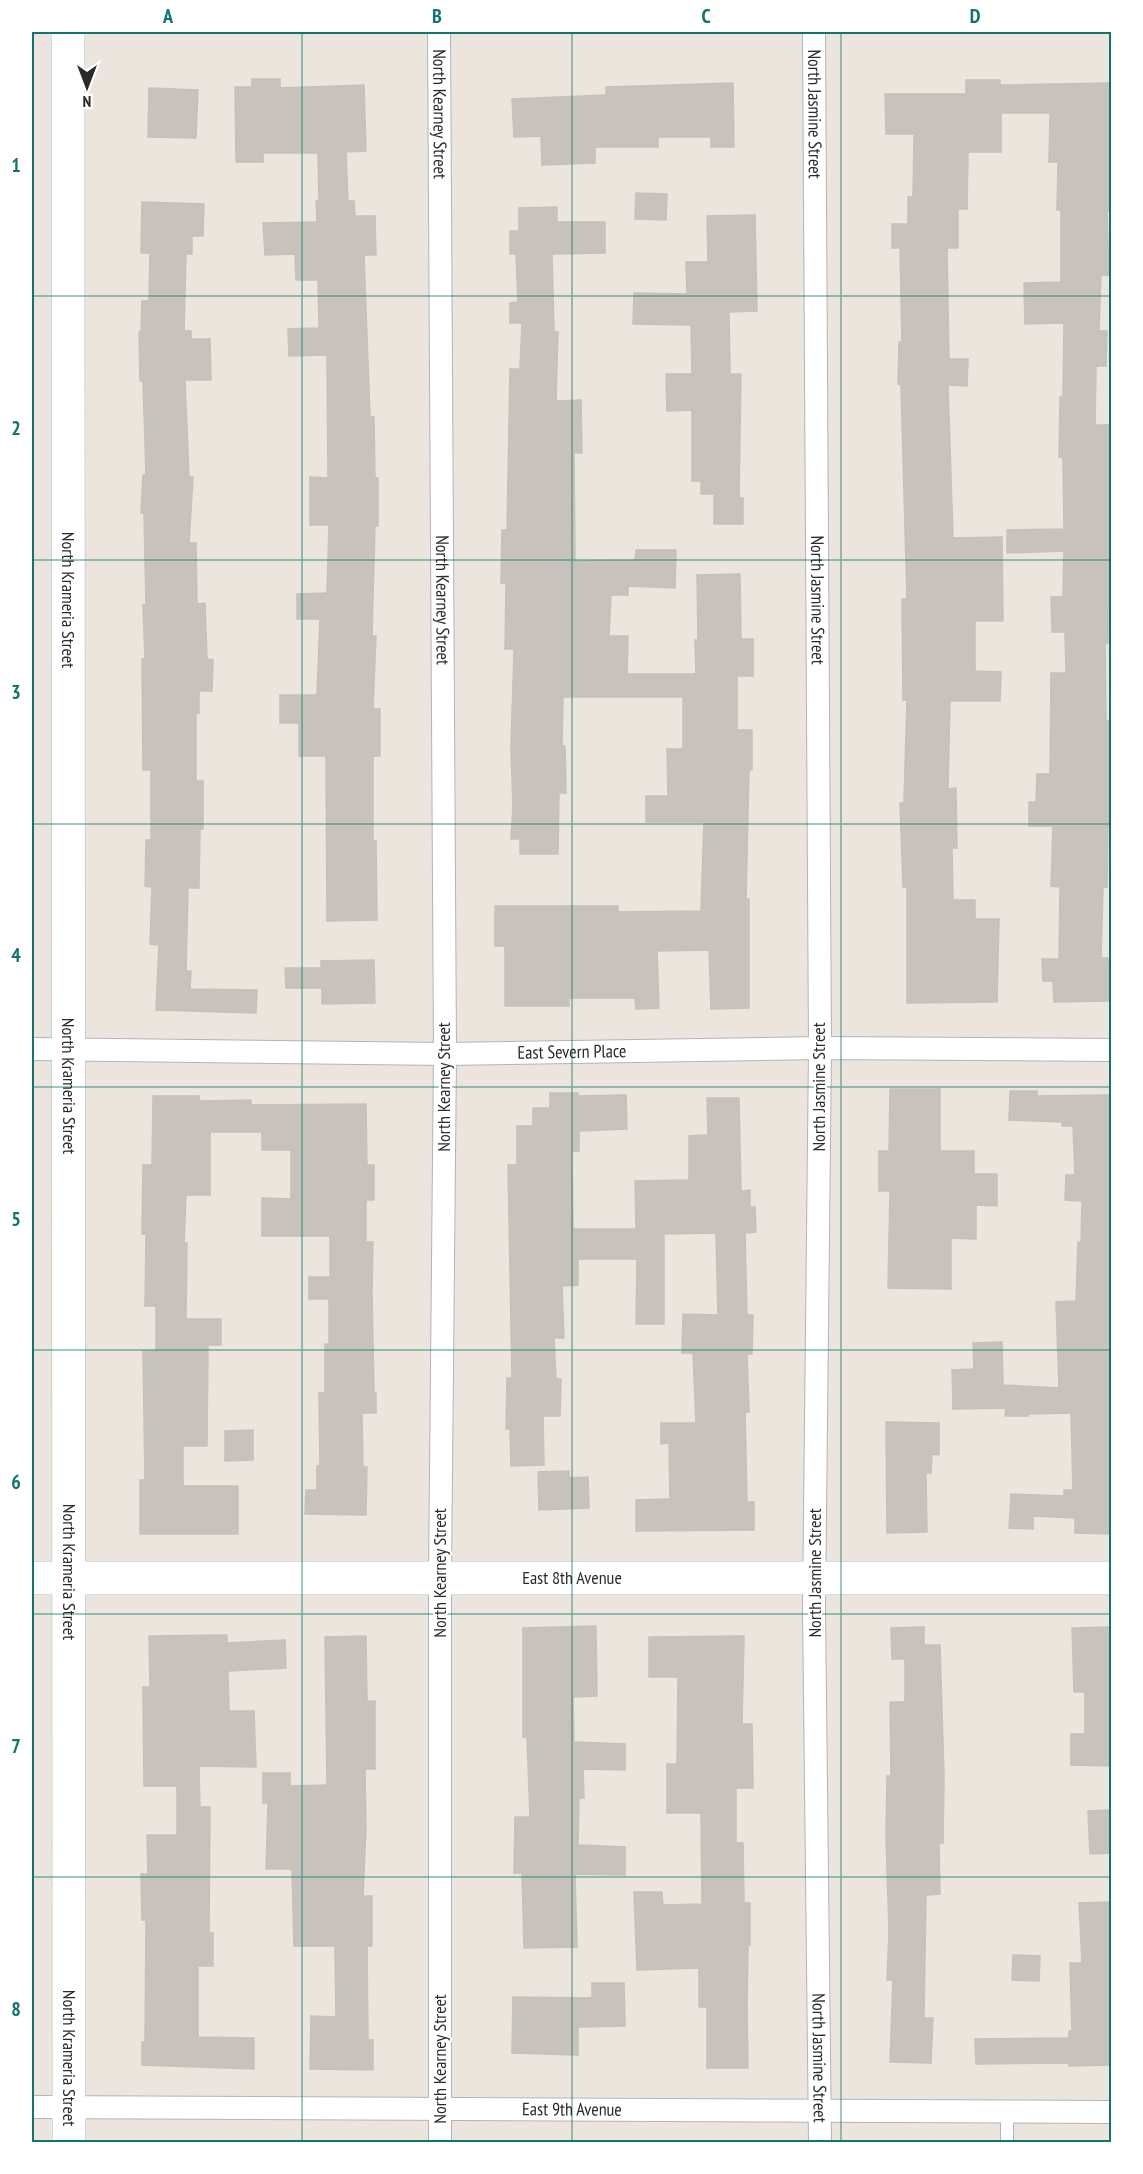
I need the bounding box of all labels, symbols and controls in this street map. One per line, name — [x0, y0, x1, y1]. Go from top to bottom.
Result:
text: A — [162, 3, 174, 29]
text: B — [432, 3, 442, 29]
text: C — [701, 3, 711, 29]
text: D — [970, 3, 981, 29]
street label: North Kearney Street — [428, 49, 452, 179]
street label: North Jasmine Street — [803, 49, 827, 179]
north arrow — [57, 57, 117, 117]
text: N — [83, 92, 91, 112]
text: 1 — [11, 152, 21, 178]
text: 2 — [11, 415, 21, 441]
street label: North Krameria Street — [57, 532, 80, 668]
street label: North Kearney Street — [431, 535, 455, 665]
street label: North Jasmine Street — [806, 535, 830, 665]
text: 3 — [11, 679, 21, 705]
text: 4 — [11, 942, 21, 968]
street label: North Krameria Street — [57, 1018, 81, 1154]
street label: North Kearney Street — [432, 1022, 455, 1152]
street label: North Jasmine Street — [807, 1022, 830, 1152]
street label: East Severn Place — [517, 1039, 627, 1064]
text: 5 — [11, 1206, 21, 1232]
text: 6 — [11, 1469, 21, 1495]
street label: North Krameria Street — [58, 1504, 81, 1640]
street label: North Kearney Street — [428, 1508, 451, 1638]
street label: North Jasmine Street — [803, 1508, 826, 1638]
street label: East 8th Avenue — [522, 1566, 622, 1589]
text: 7 — [11, 1733, 21, 1759]
street label: North Krameria Street — [58, 1990, 81, 2126]
street label: North Jasmine Street — [807, 1993, 832, 2123]
street label: North Kearney Street — [428, 1994, 451, 2124]
text: 8 — [11, 1996, 21, 2022]
street label: East 9th Avenue — [522, 2097, 622, 2121]

